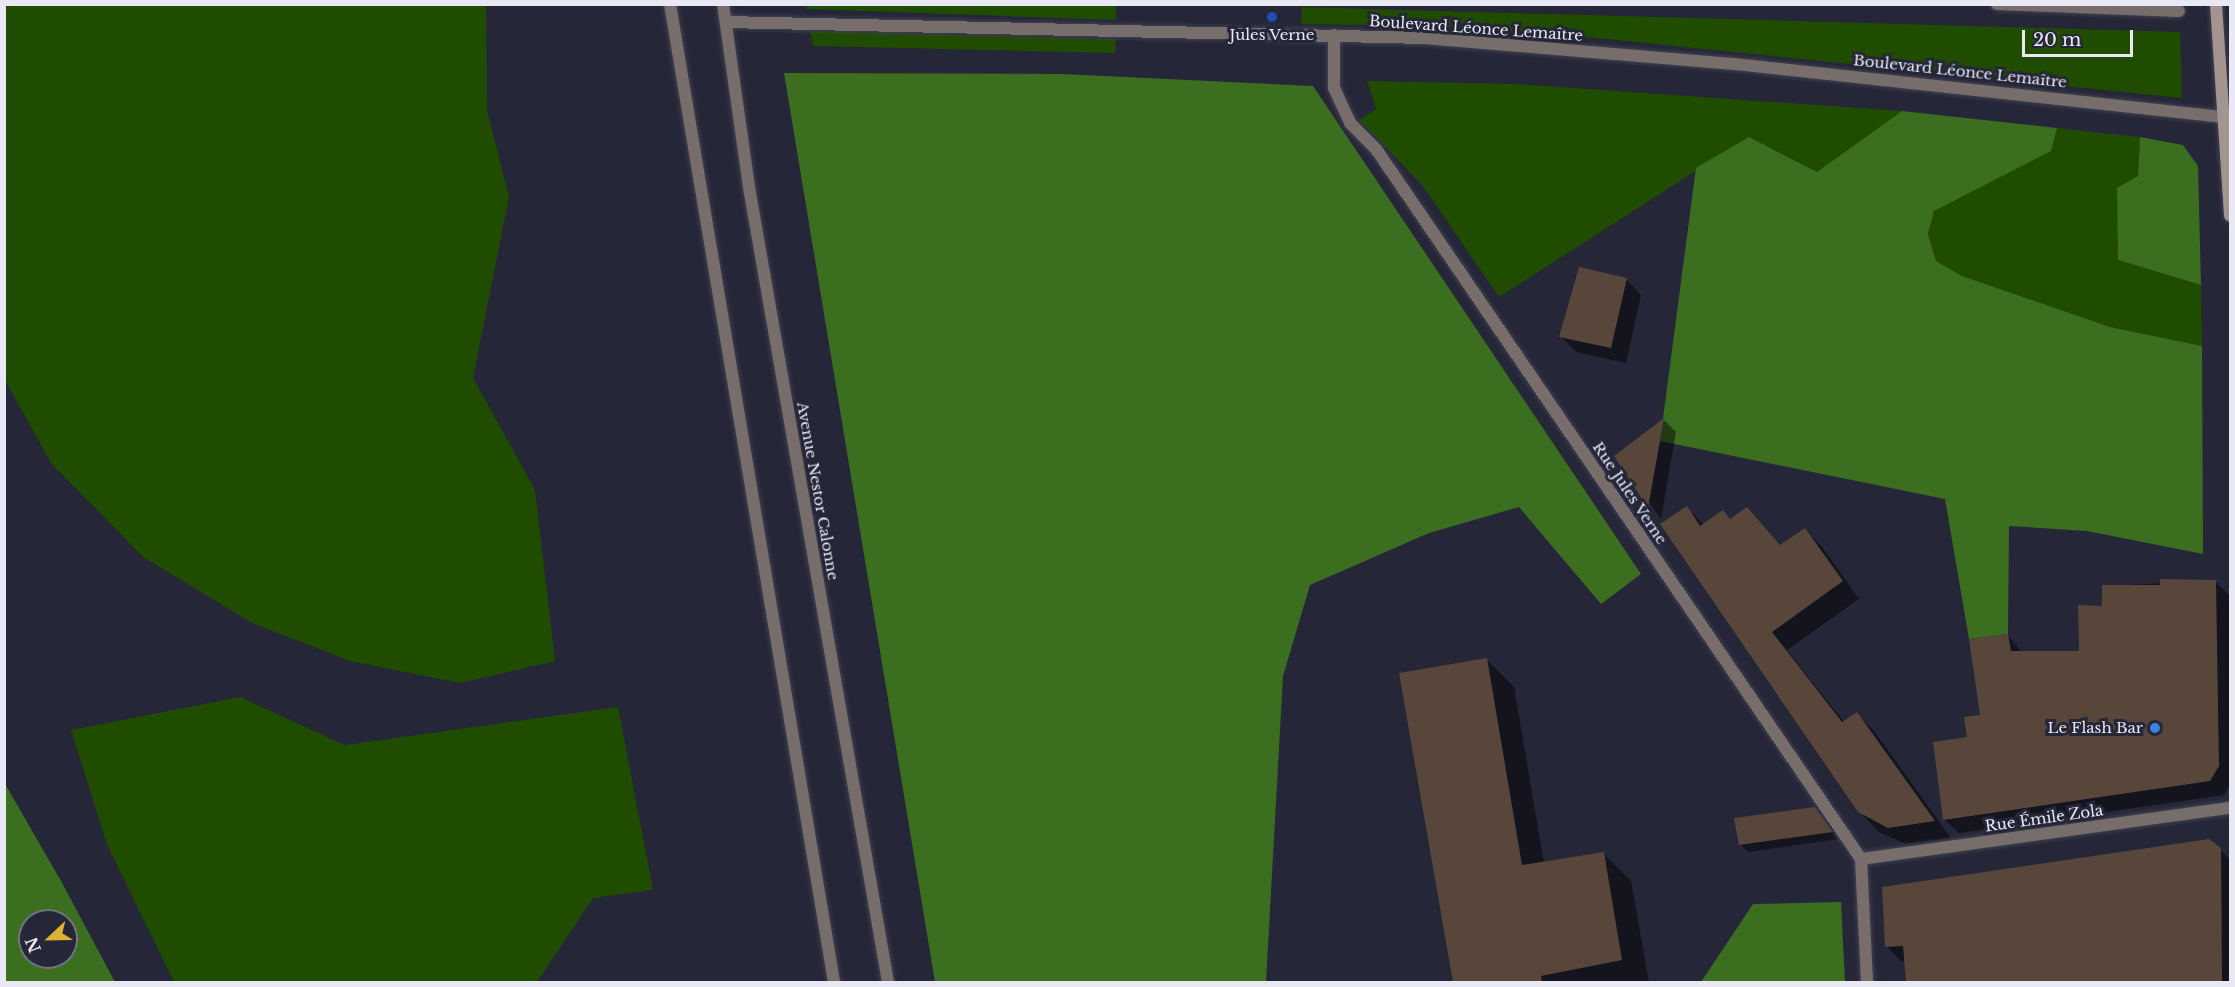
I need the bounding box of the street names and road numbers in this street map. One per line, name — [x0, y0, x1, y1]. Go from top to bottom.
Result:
street label: Boulevard Léonce Lemaître — [1369, 12, 1583, 44]
street label: Boulevard Léonce Lemaître — [1853, 51, 2067, 91]
street label: Avenue Nestor Calonne — [793, 400, 843, 582]
street label: Rue Jules Verne — [1589, 438, 1671, 548]
street label: Rue Émile Zola — [1984, 801, 2104, 835]

